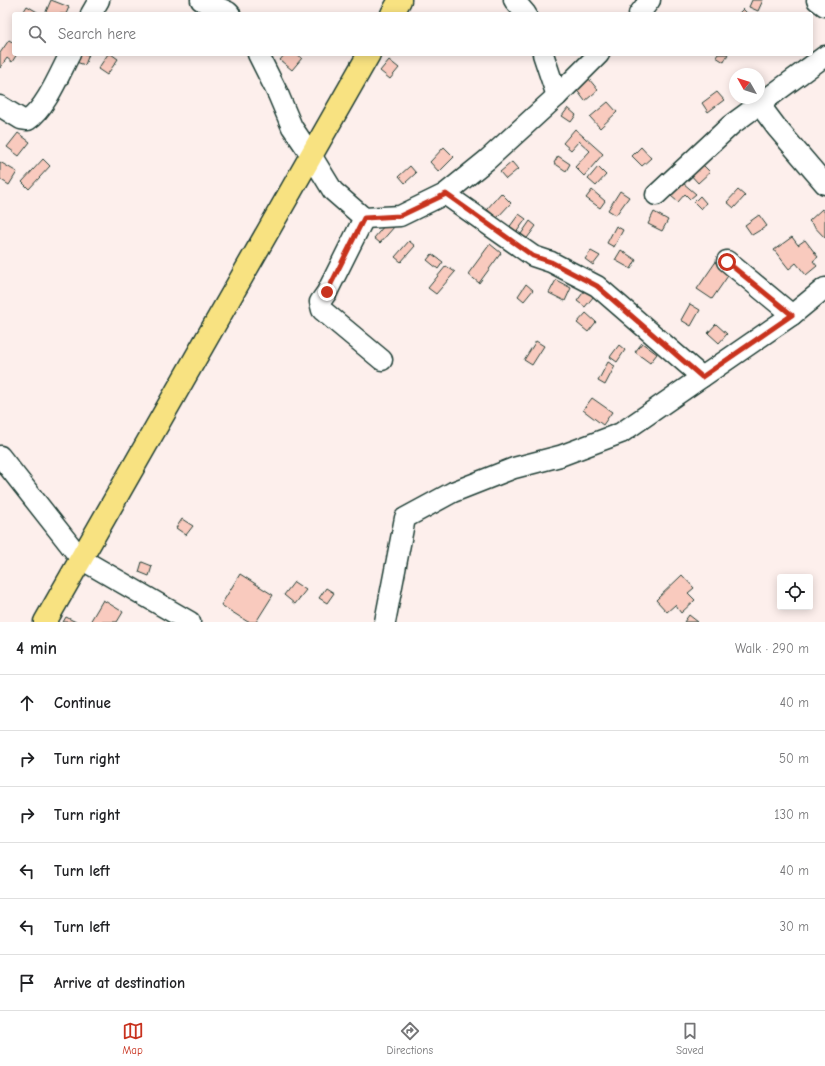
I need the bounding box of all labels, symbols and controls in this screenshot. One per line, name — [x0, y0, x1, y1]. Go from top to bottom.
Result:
search box — [12, 12, 813, 56]
icon: search — [26, 23, 48, 45]
text: Search here — [58, 25, 136, 43]
north arrow — [729, 68, 765, 104]
route start — [718, 253, 736, 271]
route end — [318, 283, 336, 301]
map controls — [777, 574, 813, 610]
button: locate — [777, 574, 813, 610]
text: 4 min — [16, 639, 57, 658]
text: Walk · 290 m — [735, 641, 809, 656]
icon: ahead — [16, 692, 38, 714]
text: Continue — [54, 694, 111, 712]
text: 40 m — [780, 695, 809, 710]
icon: right — [16, 748, 38, 770]
text: Turn right — [54, 750, 120, 768]
text: 50 m — [779, 751, 809, 766]
icon: right — [16, 804, 38, 826]
text: Turn right — [54, 806, 120, 824]
text: 130 m — [774, 807, 809, 822]
icon: left — [16, 860, 38, 882]
text: Turn left — [54, 862, 110, 880]
text: 40 m — [780, 863, 809, 878]
icon: left — [16, 916, 38, 938]
text: Turn left — [54, 918, 110, 936]
text: 30 m — [779, 919, 809, 934]
icon: arrive — [16, 972, 38, 994]
text: Arrive at destination — [54, 974, 185, 992]
tab: Map — [122, 1020, 144, 1057]
tab: Directions — [387, 1020, 433, 1057]
tab: Saved — [676, 1020, 703, 1057]

